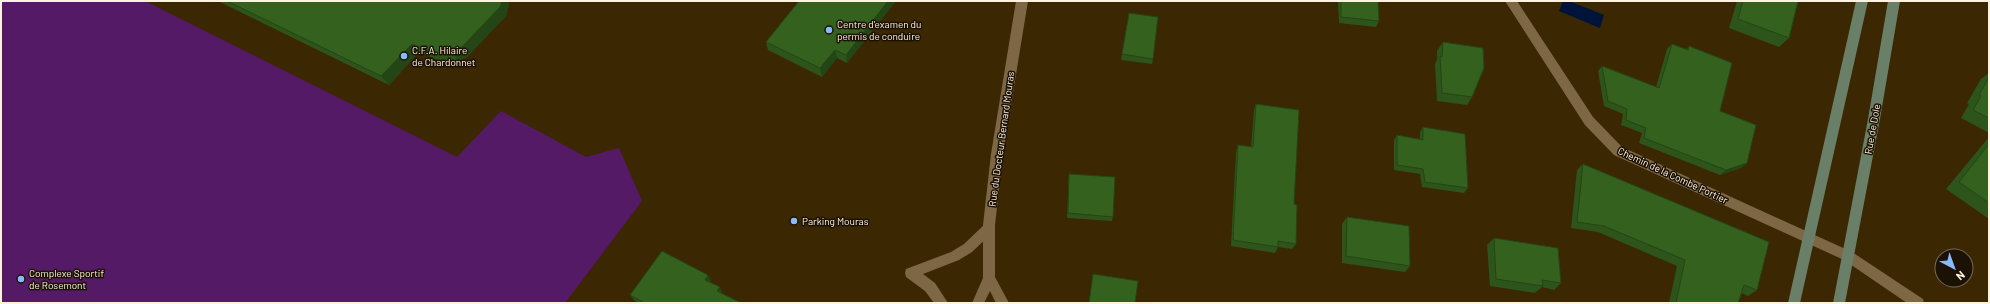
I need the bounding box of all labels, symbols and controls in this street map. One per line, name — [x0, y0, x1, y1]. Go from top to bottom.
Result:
place label: Centre d'examen du permis de conduire — [837, 18, 921, 42]
marker: Centre d'examen du permis de conduire — [824, 25, 834, 35]
place label: C.F.A. Hilaire de Chardonnet — [412, 44, 476, 68]
marker: C.F.A. Hilaire de Chardonnet — [399, 51, 409, 61]
street label: Rue du Docteur Bernard Mouras — [986, 70, 1016, 207]
street label: Rue de Dole — [1862, 103, 1882, 155]
street label: Chemin de la Combe Portier — [1616, 144, 1730, 206]
place label: Parking Mouras — [802, 215, 869, 227]
marker: Parking Mouras — [789, 216, 799, 226]
north arrow — [1934, 248, 1974, 288]
place label: Complexe Sportif de Rosemont — [29, 267, 104, 291]
text: N — [1954, 269, 1968, 283]
marker: Complexe Sportif de Rosemont — [16, 274, 26, 284]

